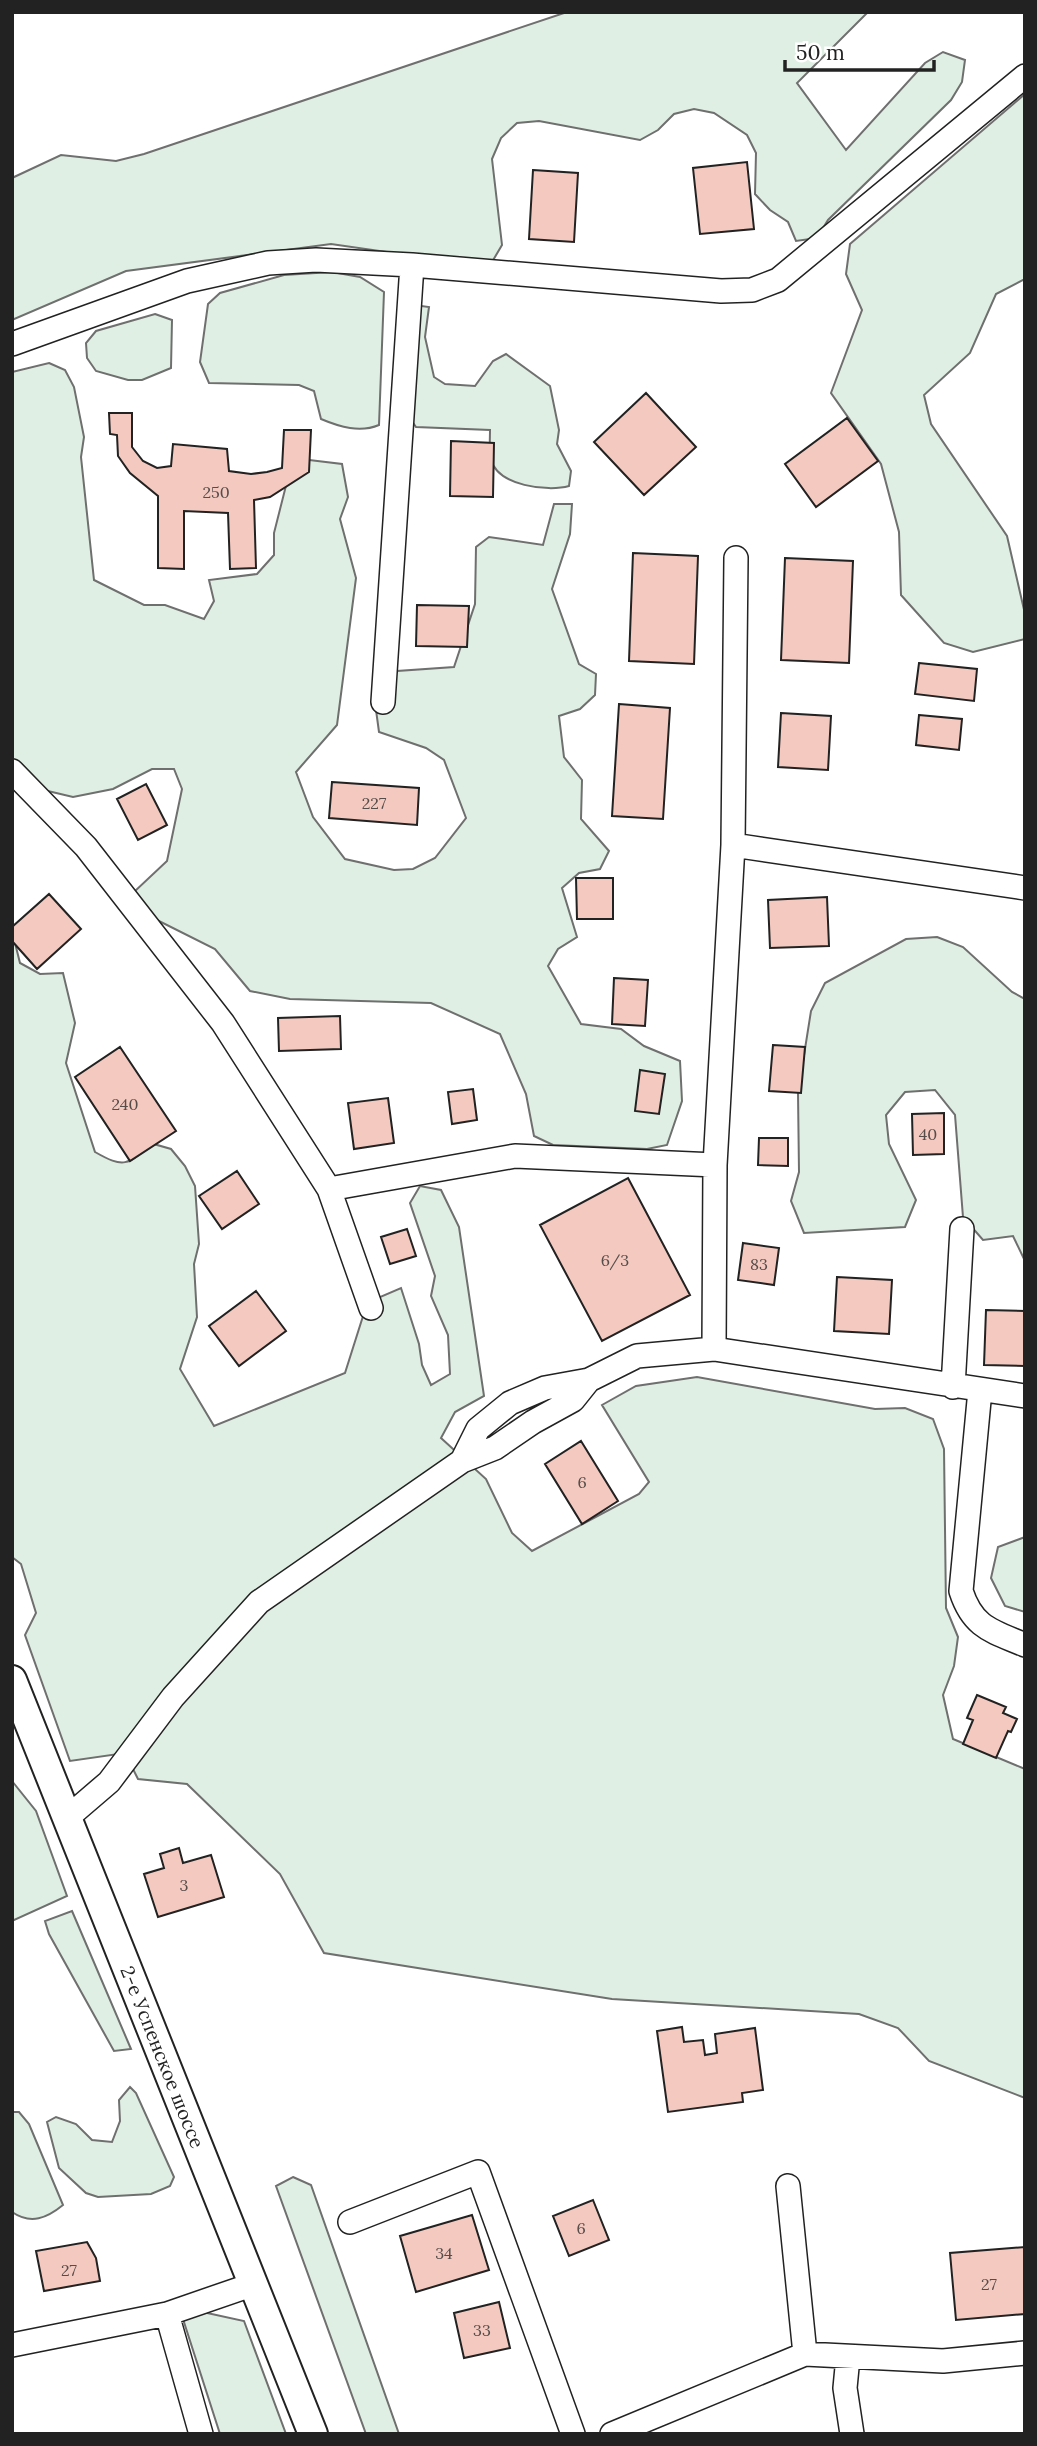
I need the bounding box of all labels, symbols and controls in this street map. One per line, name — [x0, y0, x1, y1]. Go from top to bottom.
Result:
scale bar — [785, 28, 934, 72]
text: 50 m — [796, 39, 845, 66]
house number: 250 — [202, 482, 230, 502]
house number: 227 — [362, 793, 387, 813]
house number: 240 — [112, 1094, 138, 1114]
house number: 40 — [919, 1124, 937, 1144]
house number: 6/3 — [601, 1250, 629, 1271]
house number: 83 — [750, 1254, 768, 1274]
house number: 6 — [577, 1472, 587, 1492]
house number: 3 — [180, 1875, 189, 1895]
street label: 2-е Успенское шоссе — [115, 1963, 210, 2152]
house number: 6 — [576, 2218, 586, 2238]
house number: 34 — [435, 2243, 453, 2263]
house number: 27 — [61, 2260, 78, 2280]
house number: 27 — [981, 2274, 998, 2294]
house number: 33 — [473, 2320, 491, 2340]

